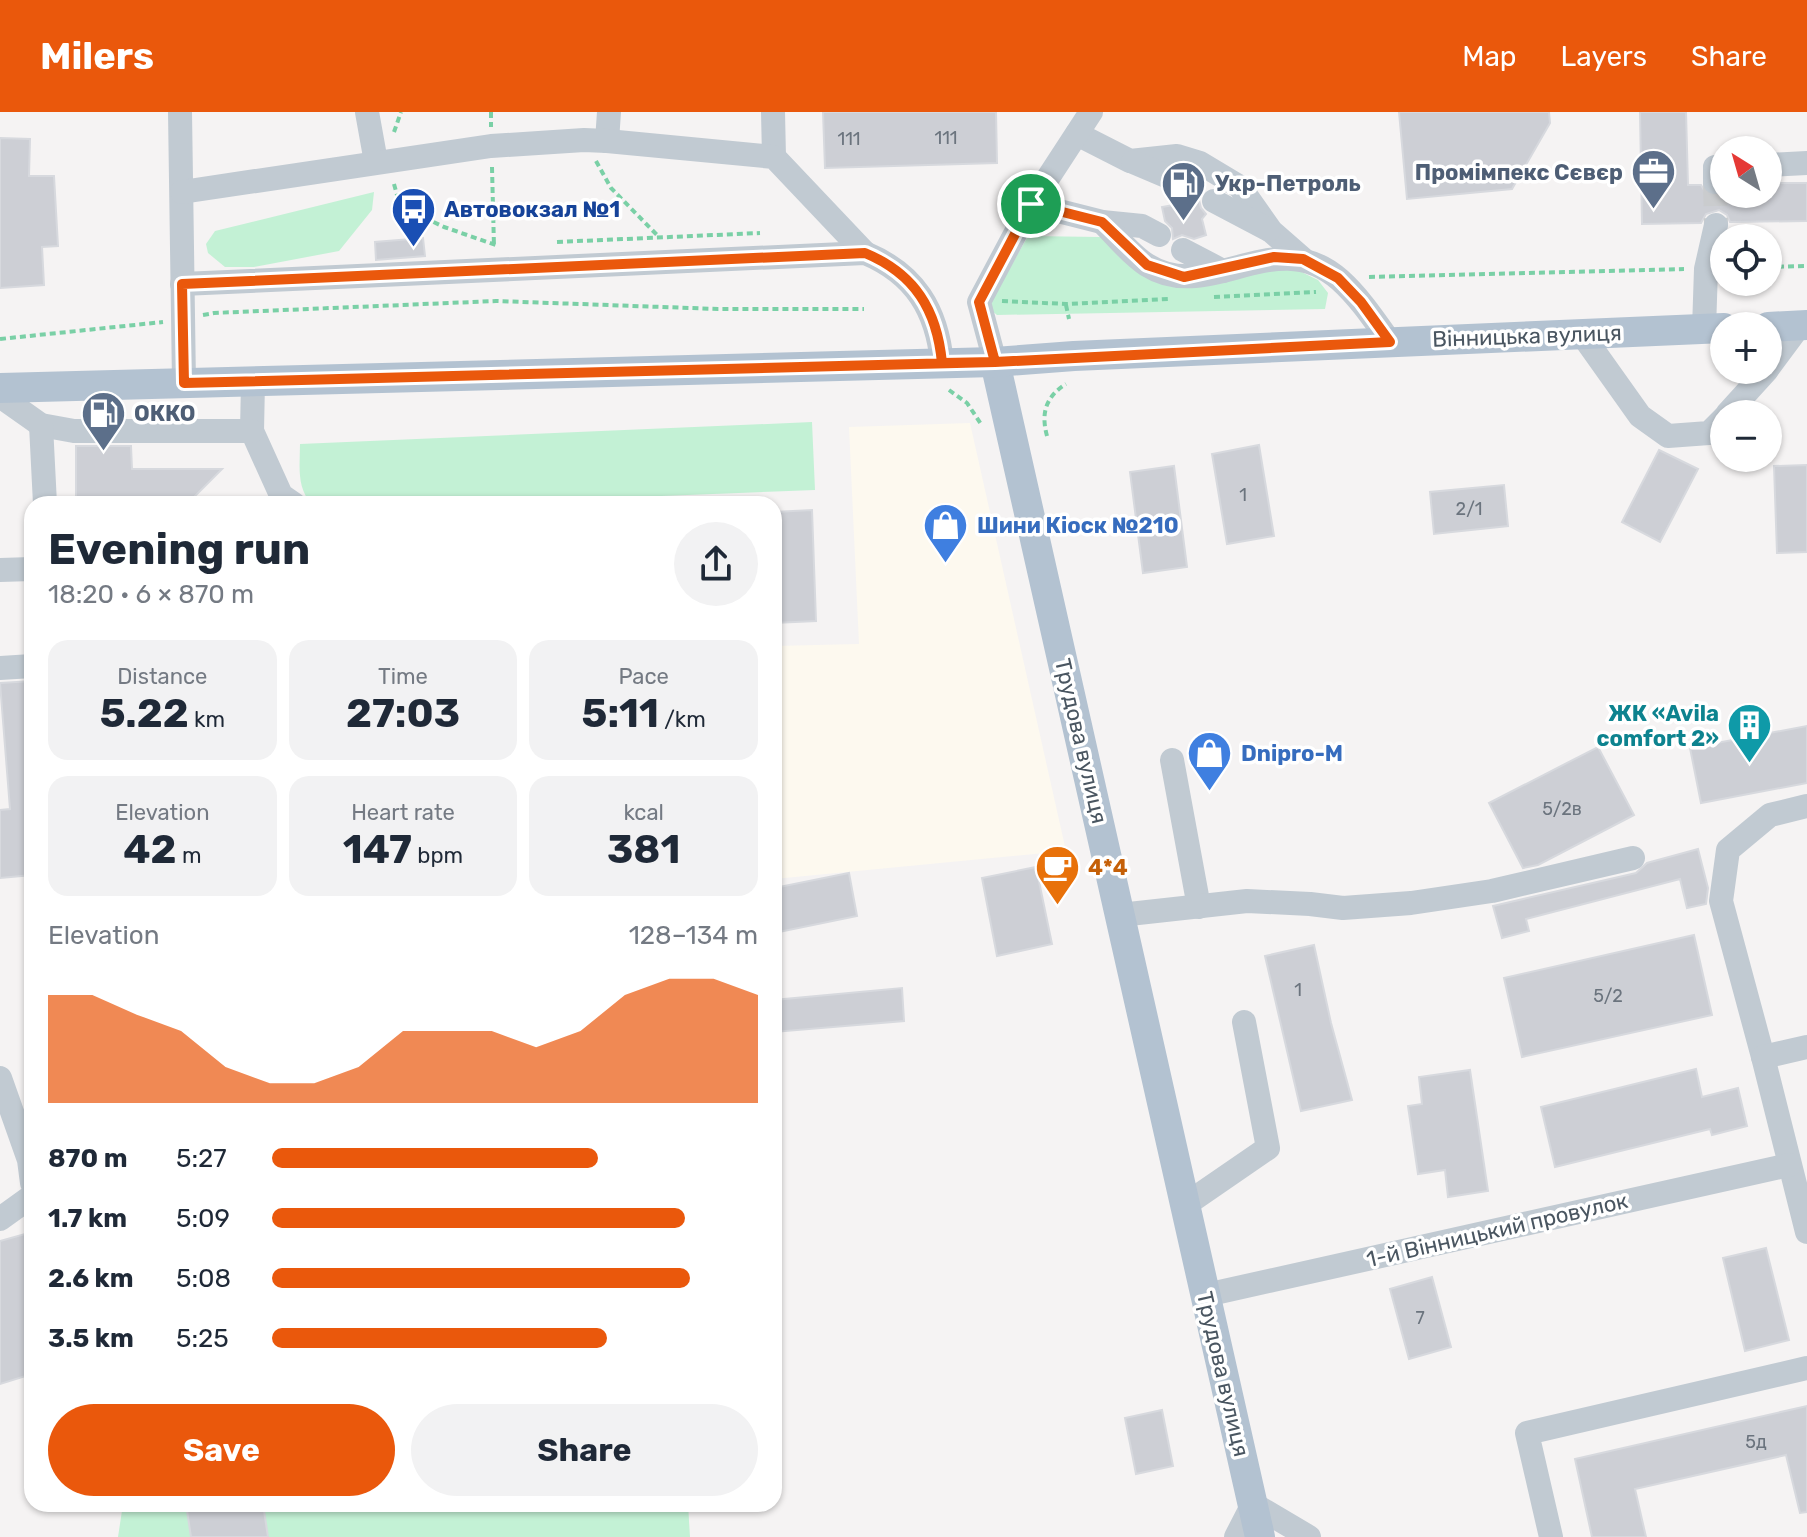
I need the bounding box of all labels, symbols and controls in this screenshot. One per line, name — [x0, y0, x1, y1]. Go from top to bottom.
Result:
text: Milers — [40, 33, 154, 79]
text: Map — [1462, 40, 1517, 73]
text: Layers — [1561, 40, 1647, 73]
text: Share — [1691, 40, 1767, 73]
house number: 111 — [934, 127, 958, 149]
house number: 111 — [837, 128, 861, 150]
north arrow — [1710, 136, 1782, 208]
map controls — [1710, 136, 1782, 472]
office icon: Промімпекс Сєвєр — [1630, 148, 1678, 211]
fuel station icon: Укр-Петроль — [1160, 159, 1208, 222]
place label: Промімпекс Сєвєр — [1415, 159, 1623, 186]
pin — [997, 170, 1065, 238]
place label: Укр-Петроль — [1215, 170, 1361, 197]
icon: arrive — [1009, 182, 1053, 226]
bus stop icon: Автовокзал №1 — [389, 185, 437, 248]
place label: Автовокзал №1 — [444, 196, 620, 223]
button: locate — [1710, 224, 1782, 296]
button: + — [1710, 312, 1782, 384]
street label: Вінницька вулиця — [1432, 319, 1622, 353]
fuel station icon: ОККО — [79, 389, 127, 452]
place label: ОККО — [134, 400, 195, 427]
button: − — [1710, 400, 1782, 472]
house number: 1 — [1239, 484, 1247, 506]
house number: 2/1 — [1456, 498, 1482, 520]
shop icon: Шини Кіоск №210 — [922, 501, 970, 564]
place label: Шини Кіоск №210 — [977, 512, 1179, 539]
button: share — [674, 522, 758, 606]
text: Evening run — [48, 523, 310, 575]
text: 18:20 · 6 × 870 m — [48, 579, 254, 610]
street label: Трудова вулиця — [1049, 656, 1113, 826]
text: Distance — [117, 663, 207, 690]
text: Time — [378, 663, 428, 690]
text: Pace — [618, 663, 669, 690]
text: 5.22 — [100, 690, 189, 737]
text: 27:03 — [346, 690, 460, 737]
text: 5:11 — [582, 690, 659, 737]
place label: ЖК «Avila comfort 2» — [1597, 700, 1719, 752]
building icon: ЖК «Avila comfort 2» — [1726, 702, 1774, 765]
text: km — [189, 706, 225, 733]
text: /km — [659, 706, 706, 733]
shop icon: Dnipro-M — [1186, 729, 1234, 792]
place label: Dnipro-M — [1241, 740, 1343, 767]
house number: 5/2в — [1542, 798, 1582, 820]
text: Elevation — [115, 799, 209, 826]
text: Heart rate — [351, 799, 455, 826]
text: kcal — [623, 799, 664, 826]
text: 42 — [123, 826, 177, 873]
text: 147 — [343, 826, 412, 873]
text: 381 — [607, 826, 680, 873]
text: m — [177, 842, 201, 869]
text: bpm — [412, 842, 463, 869]
cafe icon: 4*4 — [1033, 843, 1081, 906]
place label: 4*4 — [1088, 854, 1128, 881]
text: Elevation — [48, 920, 159, 951]
text: 128–134 m — [629, 920, 758, 951]
house number: 1 — [1294, 979, 1302, 1001]
house number: 5/2 — [1593, 985, 1623, 1007]
text: 870 m — [48, 1143, 128, 1174]
text: 5:27 — [176, 1143, 227, 1174]
street label: 1-й Вінницький провулок — [1364, 1187, 1630, 1273]
text: 1.7 km — [48, 1203, 127, 1234]
text: 5:09 — [176, 1203, 230, 1234]
text: 2.6 km — [48, 1263, 134, 1294]
text: 5:08 — [176, 1263, 231, 1294]
street label: Трудова вулиця — [1191, 1289, 1255, 1459]
house number: 7 — [1415, 1307, 1425, 1329]
text: 3.5 km — [48, 1323, 134, 1354]
text: 5:25 — [176, 1323, 229, 1354]
button: Save — [48, 1404, 395, 1496]
button: Share — [411, 1404, 758, 1496]
house number: 5д — [1745, 1431, 1767, 1453]

